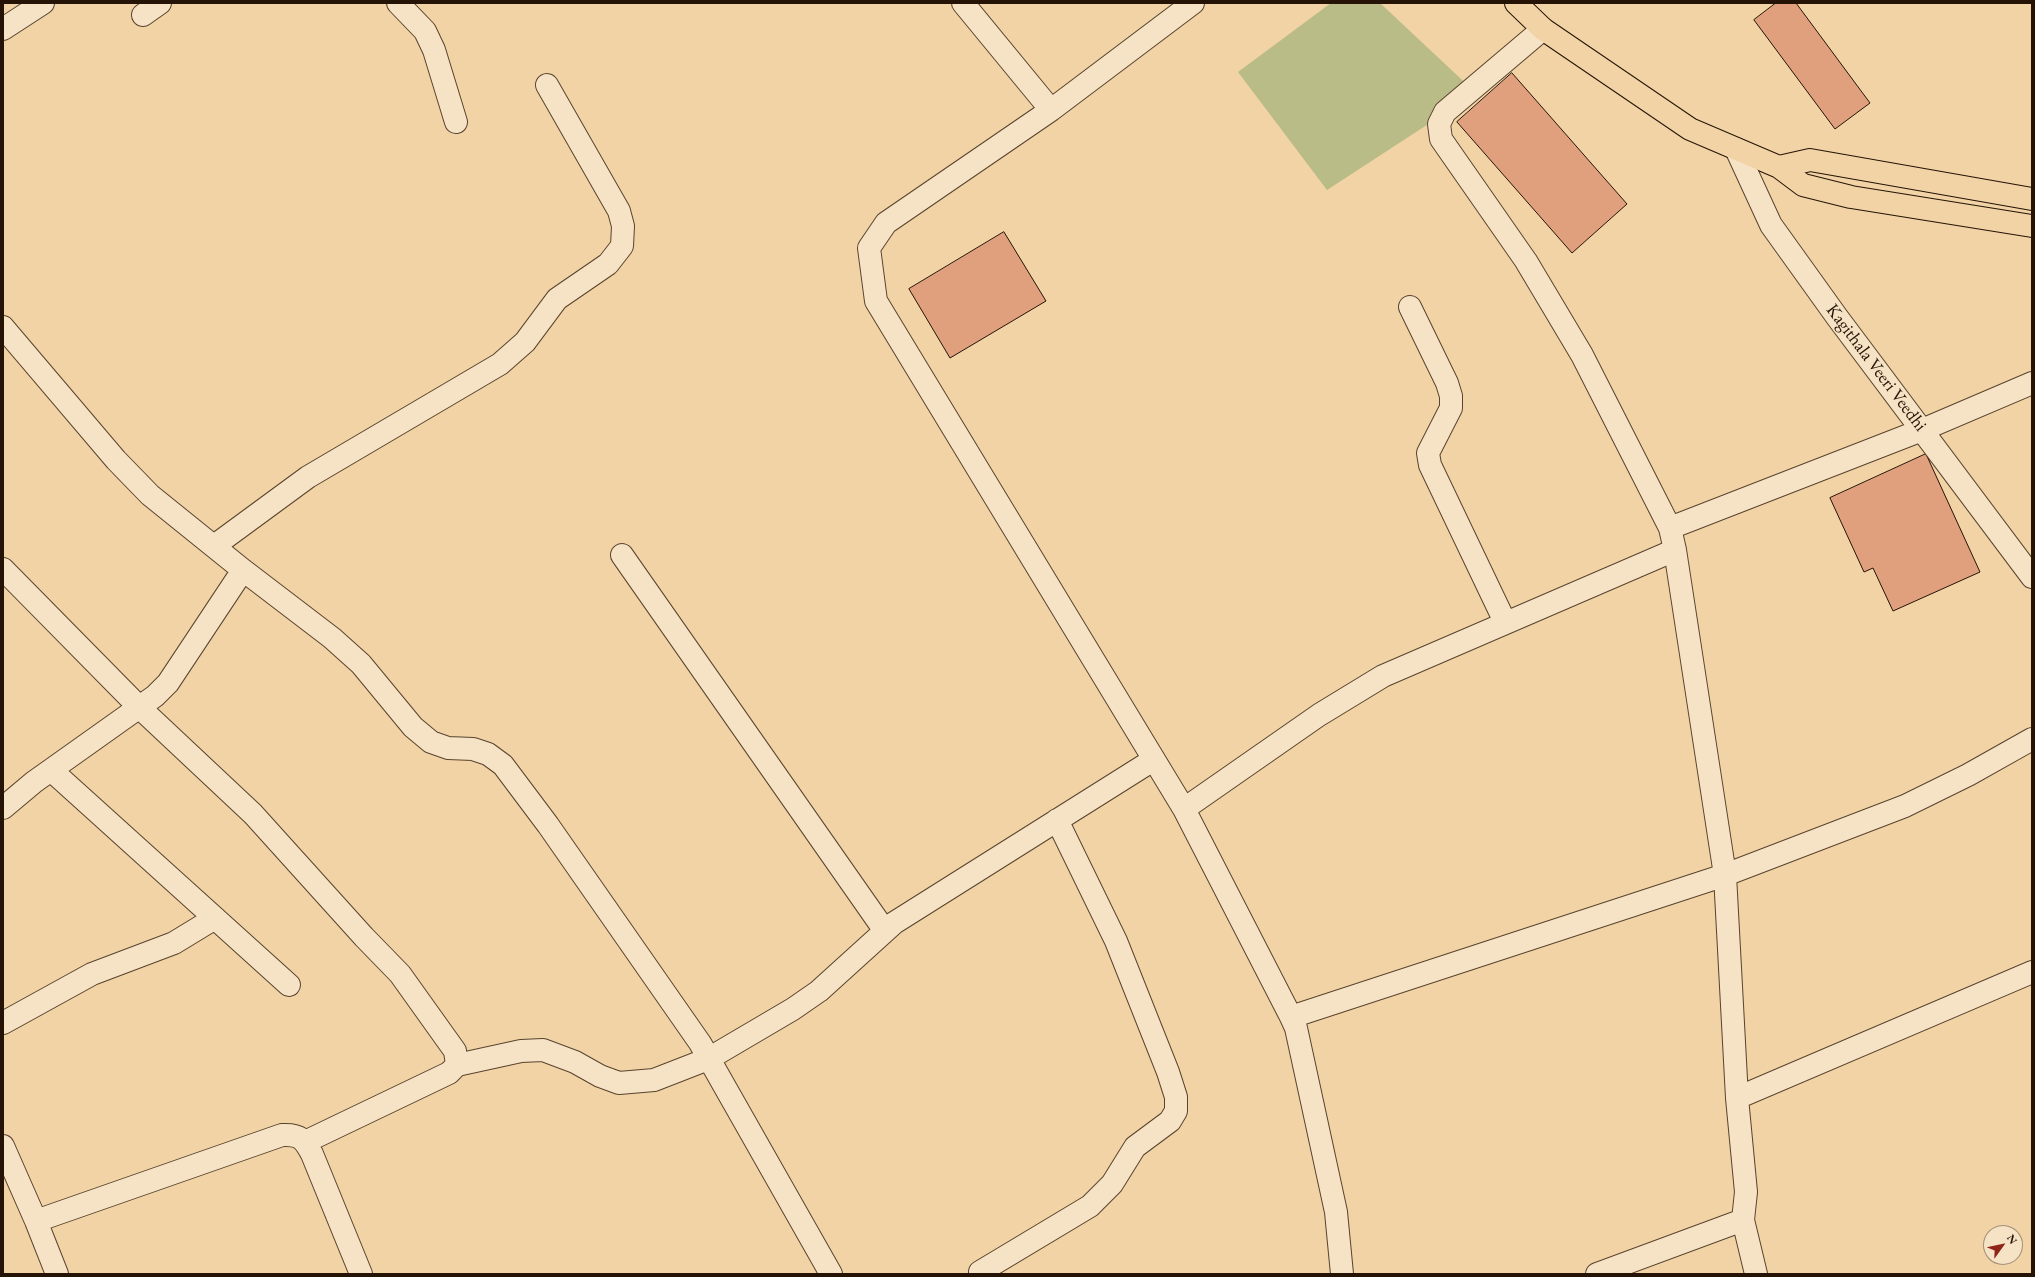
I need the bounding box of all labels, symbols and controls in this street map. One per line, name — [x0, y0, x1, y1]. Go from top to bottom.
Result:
street label: Kagithala Veeri Veedhi — [1821, 300, 1931, 436]
north arrow — [1983, 1225, 2023, 1265]
text: N — [2004, 1231, 2021, 1247]

